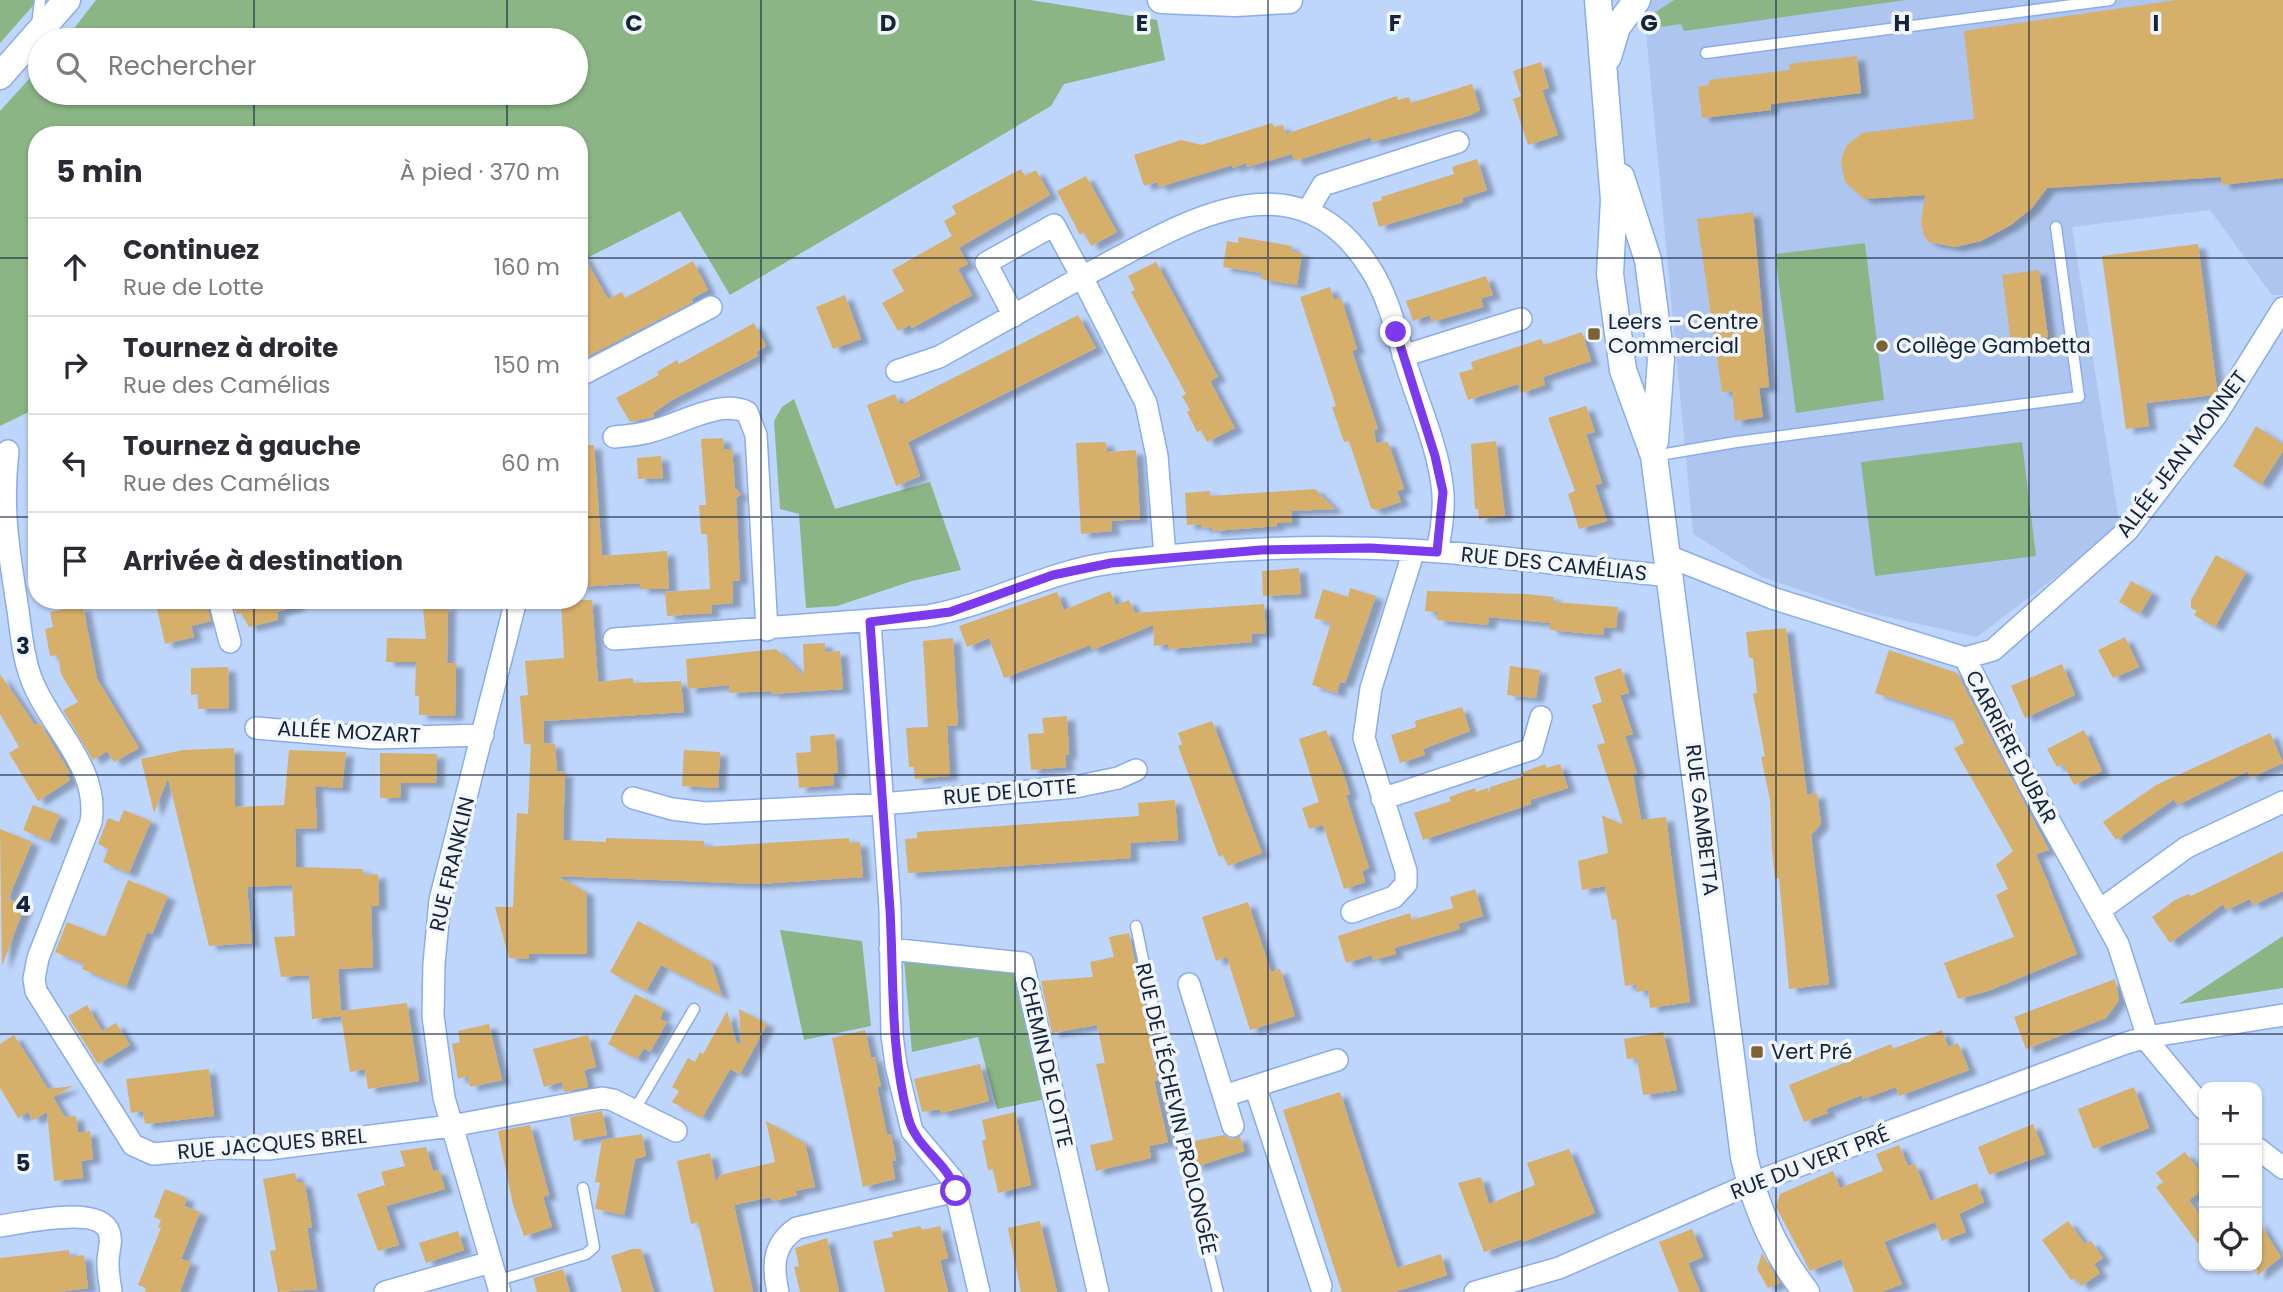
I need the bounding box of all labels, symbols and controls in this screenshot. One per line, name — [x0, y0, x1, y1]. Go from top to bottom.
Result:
text: C — [625, 7, 643, 39]
text: D — [880, 7, 896, 39]
text: E — [1136, 7, 1148, 39]
text: F — [1389, 7, 1401, 39]
text: G — [1640, 7, 1658, 39]
text: H — [1894, 7, 1910, 39]
text: I — [2153, 7, 2159, 39]
search box — [28, 28, 588, 105]
icon: search — [52, 48, 90, 86]
text: Rechercher — [108, 48, 256, 84]
text: 5 min — [56, 150, 143, 193]
text: À pied · 370 m — [400, 156, 560, 188]
text: Continuez — [123, 232, 259, 268]
icon: ahead — [56, 248, 94, 286]
text: 160 m — [494, 251, 560, 283]
text: Rue de Lotte — [123, 271, 264, 303]
place label: Leers – Centre Commercial — [1608, 307, 1759, 360]
route end — [1380, 316, 1411, 347]
marker: Leers – Centre Commercial — [1586, 326, 1602, 342]
text: Tournez à droite — [123, 330, 338, 366]
place label: Collège Gambetta — [1896, 331, 2091, 360]
marker: Collège Gambetta — [1874, 338, 1890, 354]
icon: right — [56, 346, 94, 384]
text: 150 m — [494, 349, 560, 381]
street label: ALLÉE JEAN MONNET — [2109, 364, 2254, 543]
text: Rue des Camélias — [123, 369, 330, 401]
text: Tournez à gauche — [123, 428, 361, 464]
icon: left — [56, 444, 94, 482]
text: 60 m — [501, 447, 560, 479]
text: Rue des Camélias — [123, 467, 330, 499]
street label: RUE DES CAMÉLIAS — [1460, 539, 1648, 588]
icon: arrive — [56, 542, 94, 580]
text: Arrivée à destination — [123, 543, 403, 579]
text: 3 — [16, 630, 30, 662]
street label: CARRIÈRE DUBAR — [1959, 665, 2064, 829]
street label: ALLÉE MOZART — [277, 713, 422, 750]
street label: RUE GAMBETTA — [1679, 743, 1726, 897]
street label: RUE DE LOTTE — [942, 771, 1078, 812]
street label: RUE FRANKLIN — [422, 794, 481, 934]
text: 4 — [15, 888, 31, 920]
street label: RUE DE L'ÉCHEVIN PROLONGÉE — [1129, 960, 1224, 1258]
street label: CHEMIN DE LOTTE — [1013, 973, 1080, 1151]
place label: Vert Pré — [1771, 1037, 1852, 1066]
marker: Vert Pré — [1749, 1044, 1765, 1060]
map controls — [2199, 1082, 2262, 1271]
button: + — [2199, 1082, 2262, 1145]
street label: RUE DU VERT PRÉ — [1726, 1119, 1894, 1206]
street label: RUE JACQUES BREL — [176, 1121, 368, 1166]
button: − — [2199, 1145, 2262, 1208]
text: 5 — [16, 1147, 30, 1179]
route start — [940, 1175, 971, 1206]
button: locate — [2199, 1208, 2262, 1271]

